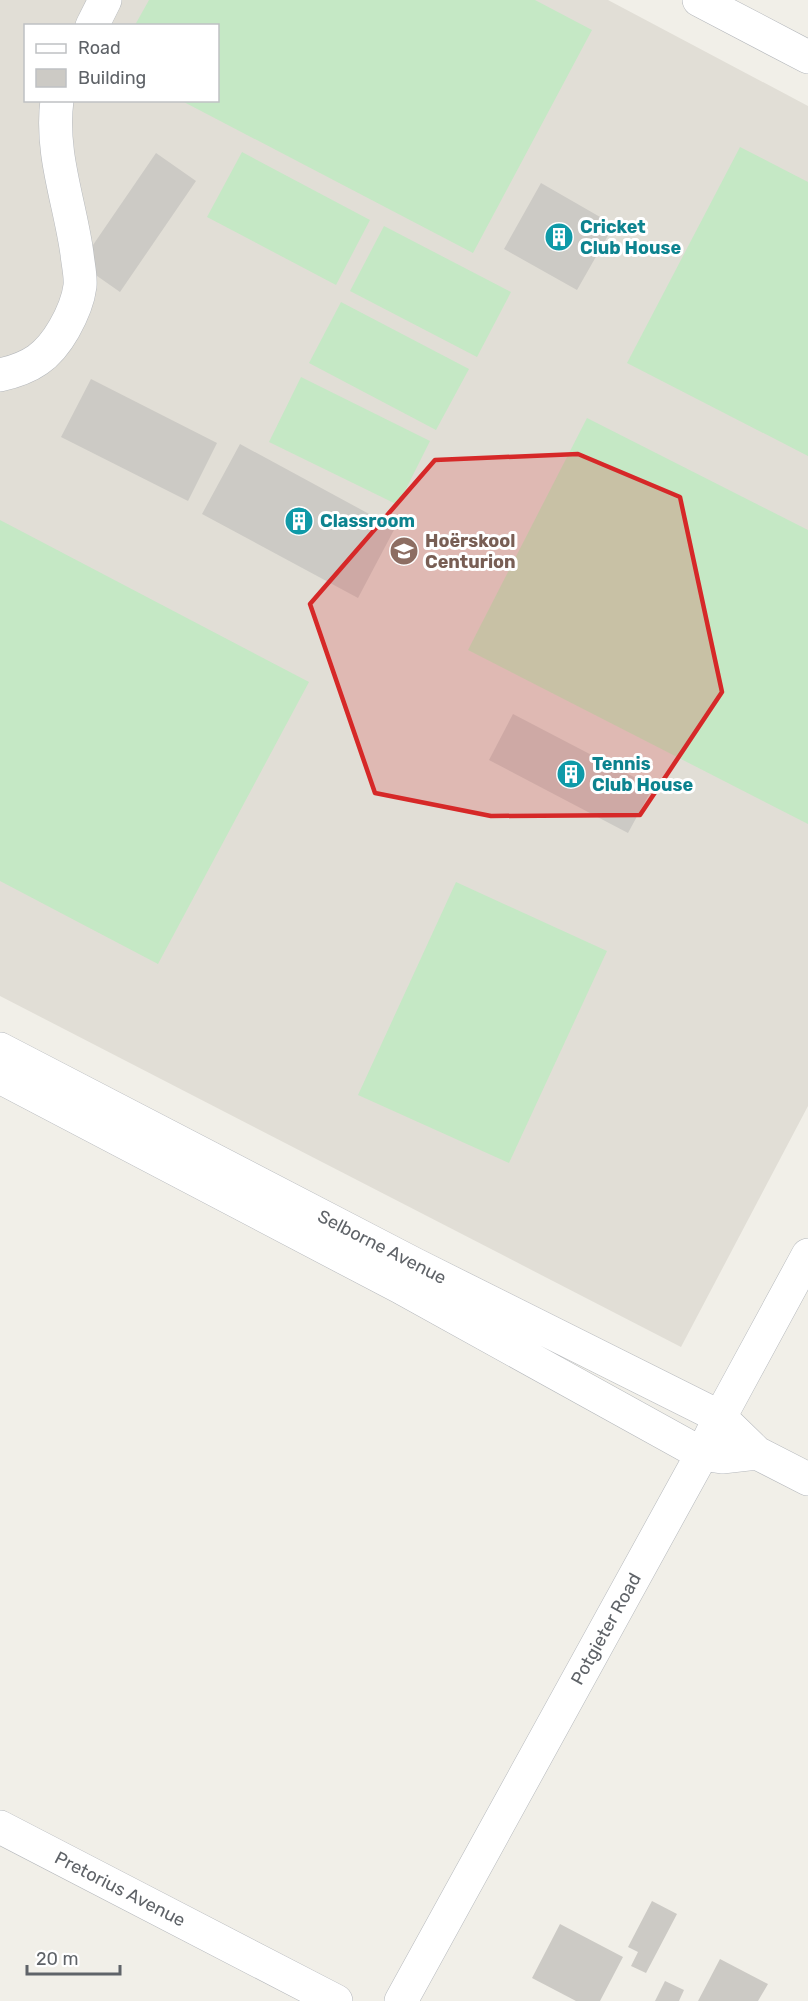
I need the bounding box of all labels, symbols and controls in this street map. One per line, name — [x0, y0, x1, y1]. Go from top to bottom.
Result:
legend — [24, 24, 219, 102]
text: Road — [78, 37, 121, 59]
text: Building — [78, 67, 146, 89]
place label: Cricket Club House — [580, 216, 681, 259]
building icon: Cricket Club House — [543, 221, 575, 253]
building icon: Classroom — [283, 505, 315, 537]
place label: Classroom — [320, 510, 415, 532]
place label: Hoërskool Centurion — [425, 530, 516, 573]
school or university icon: Hoërskool Centurion — [388, 535, 420, 567]
place label: Tennis Club House — [592, 753, 693, 796]
building icon: Tennis Club House — [555, 758, 587, 790]
street label: Selborne Avenue — [314, 1205, 450, 1289]
street label: Potgieter Road — [566, 1569, 646, 1689]
street label: Pretorius Avenue — [51, 1847, 189, 1931]
scale bar — [27, 1938, 120, 1976]
text: 20 m — [36, 1948, 78, 1970]

